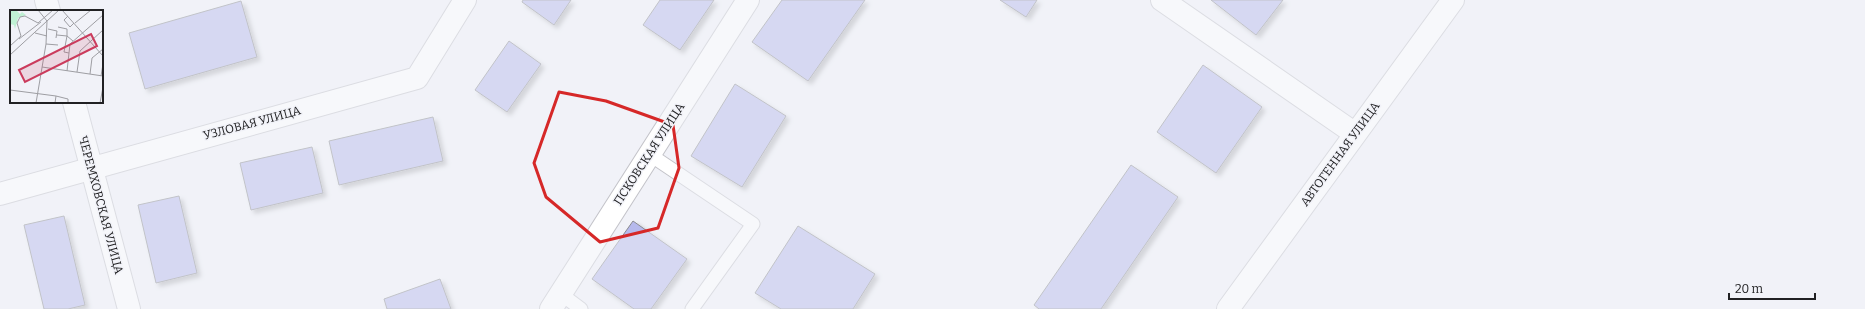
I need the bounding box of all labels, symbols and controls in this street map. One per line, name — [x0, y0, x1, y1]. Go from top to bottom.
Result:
inset map — [10, 10, 103, 103]
street label: АВТОГЕННАЯ УЛИЦА — [1298, 99, 1383, 209]
street label: ПСКОВСКАЯ УЛИЦА — [611, 100, 688, 208]
street label: УЗЛОВАЯ УЛИЦА — [202, 103, 303, 143]
street label: ЧЕРЕМХОВСКАЯ УЛИЦА — [76, 135, 126, 276]
scale bar — [1729, 275, 1815, 301]
text: 20 m — [1735, 282, 1764, 296]

